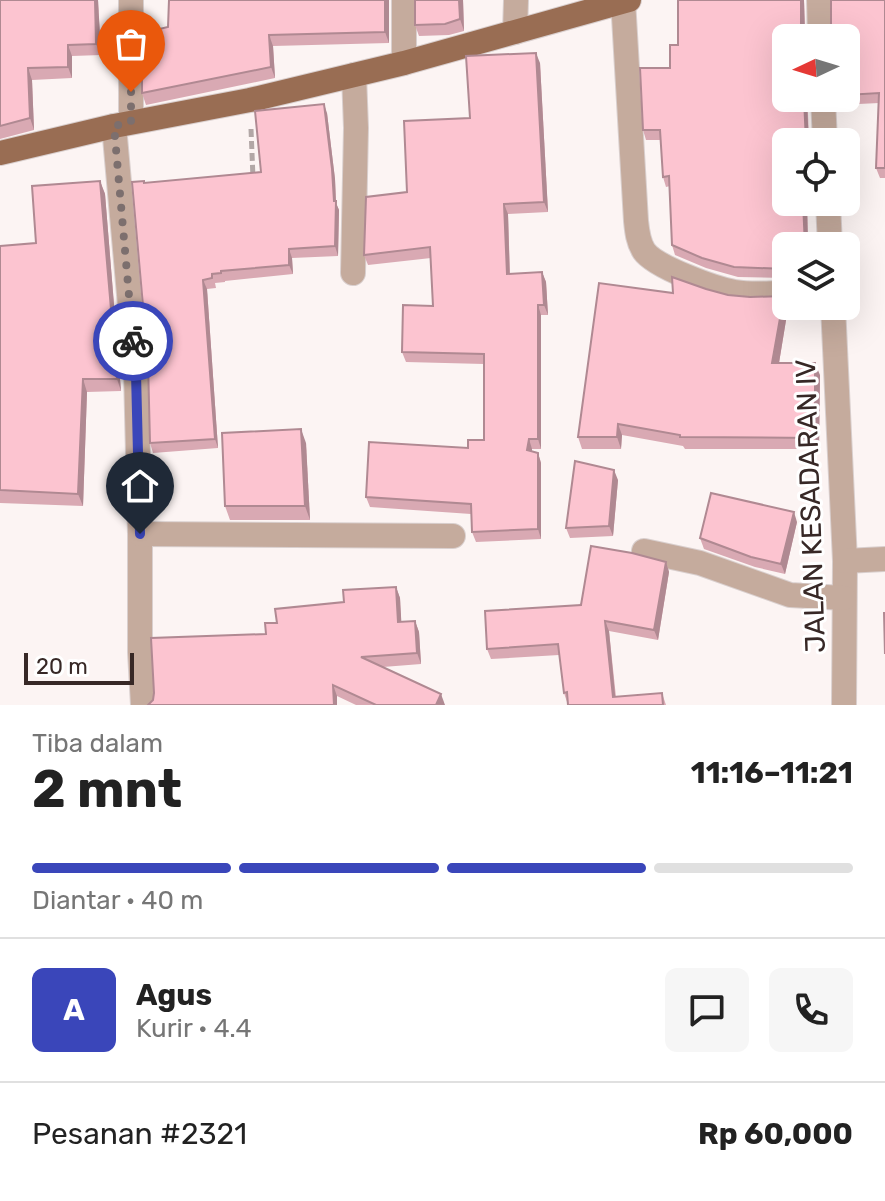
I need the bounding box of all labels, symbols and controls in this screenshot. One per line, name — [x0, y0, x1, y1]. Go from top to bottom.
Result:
pin — [97, 10, 165, 92]
icon: bag — [109, 22, 153, 66]
north arrow — [772, 24, 860, 112]
map controls — [772, 24, 860, 320]
button: locate — [772, 128, 860, 216]
button: layers — [772, 232, 860, 320]
courier — [93, 301, 173, 381]
icon: bike — [111, 319, 155, 363]
street label: JALAN KESADARAN IV — [789, 359, 832, 653]
pin — [106, 452, 174, 534]
icon: home — [118, 464, 162, 508]
scale bar — [24, 649, 134, 685]
text: 20 m — [36, 653, 88, 680]
text: Tiba dalam — [32, 728, 163, 759]
text: 11:16–11:21 — [691, 755, 853, 791]
text: 2 mnt — [32, 758, 182, 820]
text: Diantar · 40 m — [32, 885, 203, 916]
button: chat — [665, 968, 749, 1052]
button: phone — [769, 968, 853, 1052]
text: Agus — [136, 977, 212, 1013]
text: A — [63, 992, 85, 1028]
text: Kurir · 4.4 — [136, 1013, 252, 1044]
text: Pesanan #2321 — [32, 1116, 247, 1152]
text: Rp 60,000 — [698, 1116, 853, 1152]

